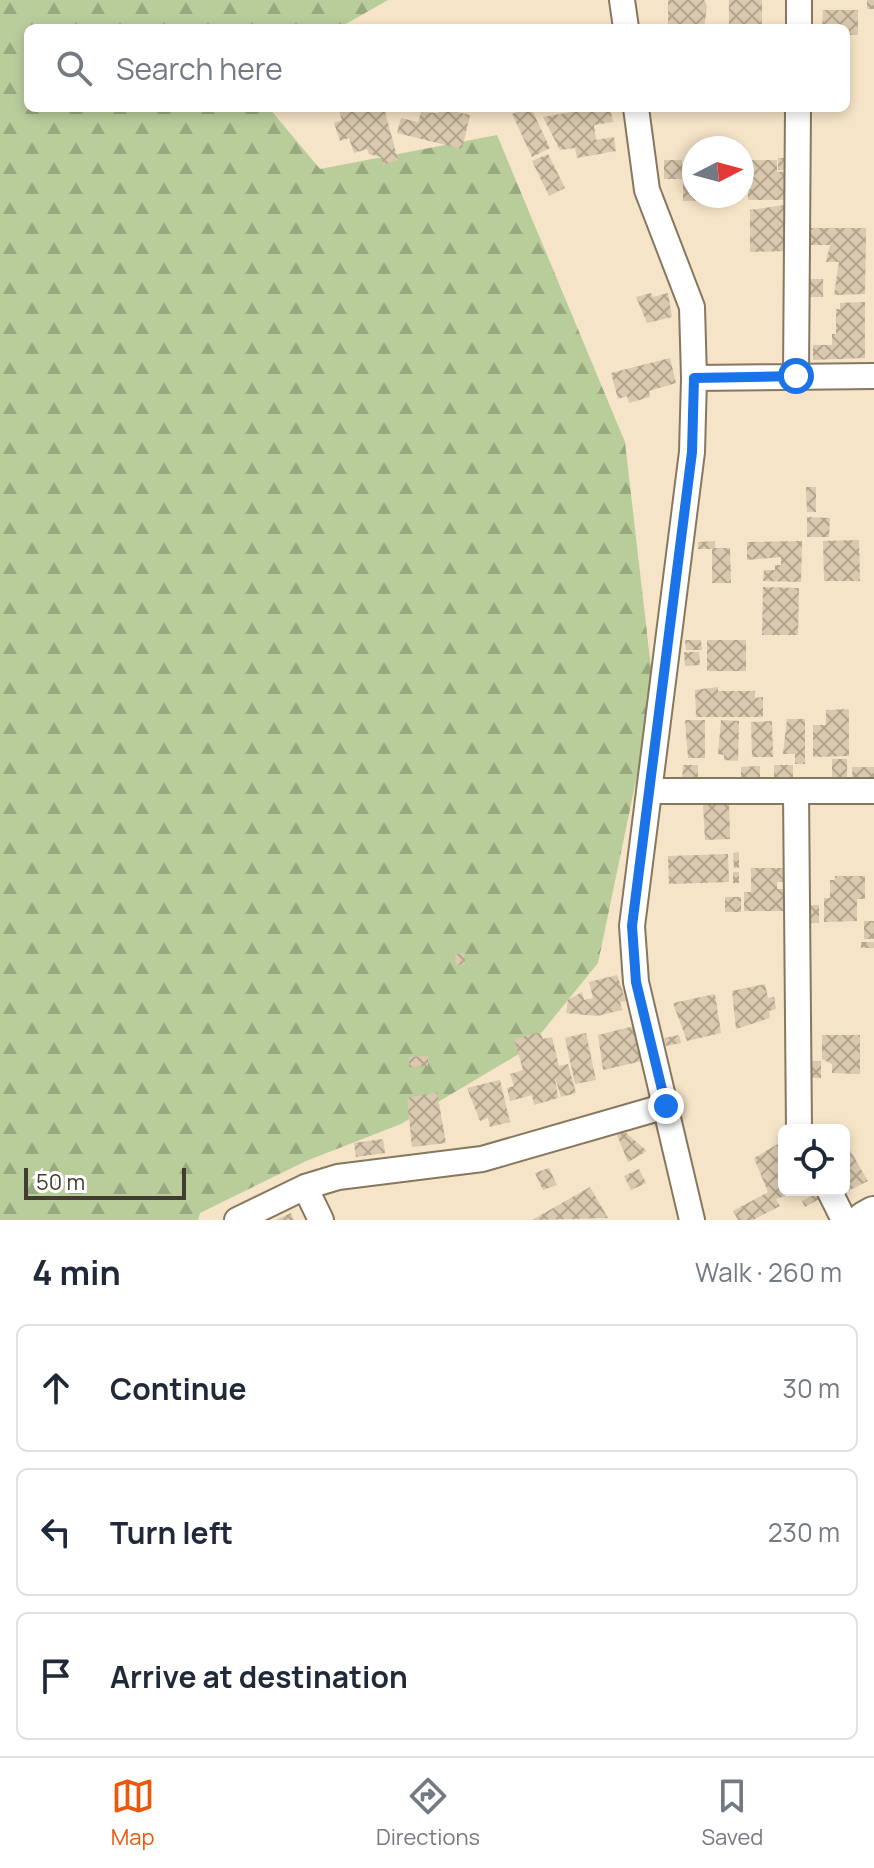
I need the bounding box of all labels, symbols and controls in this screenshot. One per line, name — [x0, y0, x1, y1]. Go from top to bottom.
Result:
search box — [24, 24, 850, 112]
icon: search — [52, 46, 96, 90]
text: Search here — [116, 48, 283, 89]
north arrow — [682, 136, 754, 208]
route start — [778, 358, 814, 394]
route end — [648, 1088, 684, 1124]
map controls — [778, 1124, 850, 1196]
button: locate — [778, 1124, 850, 1196]
scale bar — [24, 1164, 186, 1200]
text: 50 m — [36, 1167, 85, 1197]
text: 4 min — [32, 1249, 121, 1295]
text: Walk · 260 m — [695, 1254, 842, 1290]
icon: ahead — [34, 1366, 78, 1410]
text: Continue — [110, 1368, 246, 1409]
text: 30 m — [783, 1370, 840, 1406]
icon: left — [34, 1510, 78, 1554]
text: Turn left — [110, 1512, 233, 1553]
text: 230 m — [768, 1514, 840, 1550]
icon: arrive — [34, 1654, 78, 1698]
text: Arrive at destination — [110, 1656, 408, 1697]
tab: Map — [111, 1774, 155, 1852]
tab: Directions — [376, 1774, 480, 1852]
tab: Saved — [701, 1774, 763, 1852]

